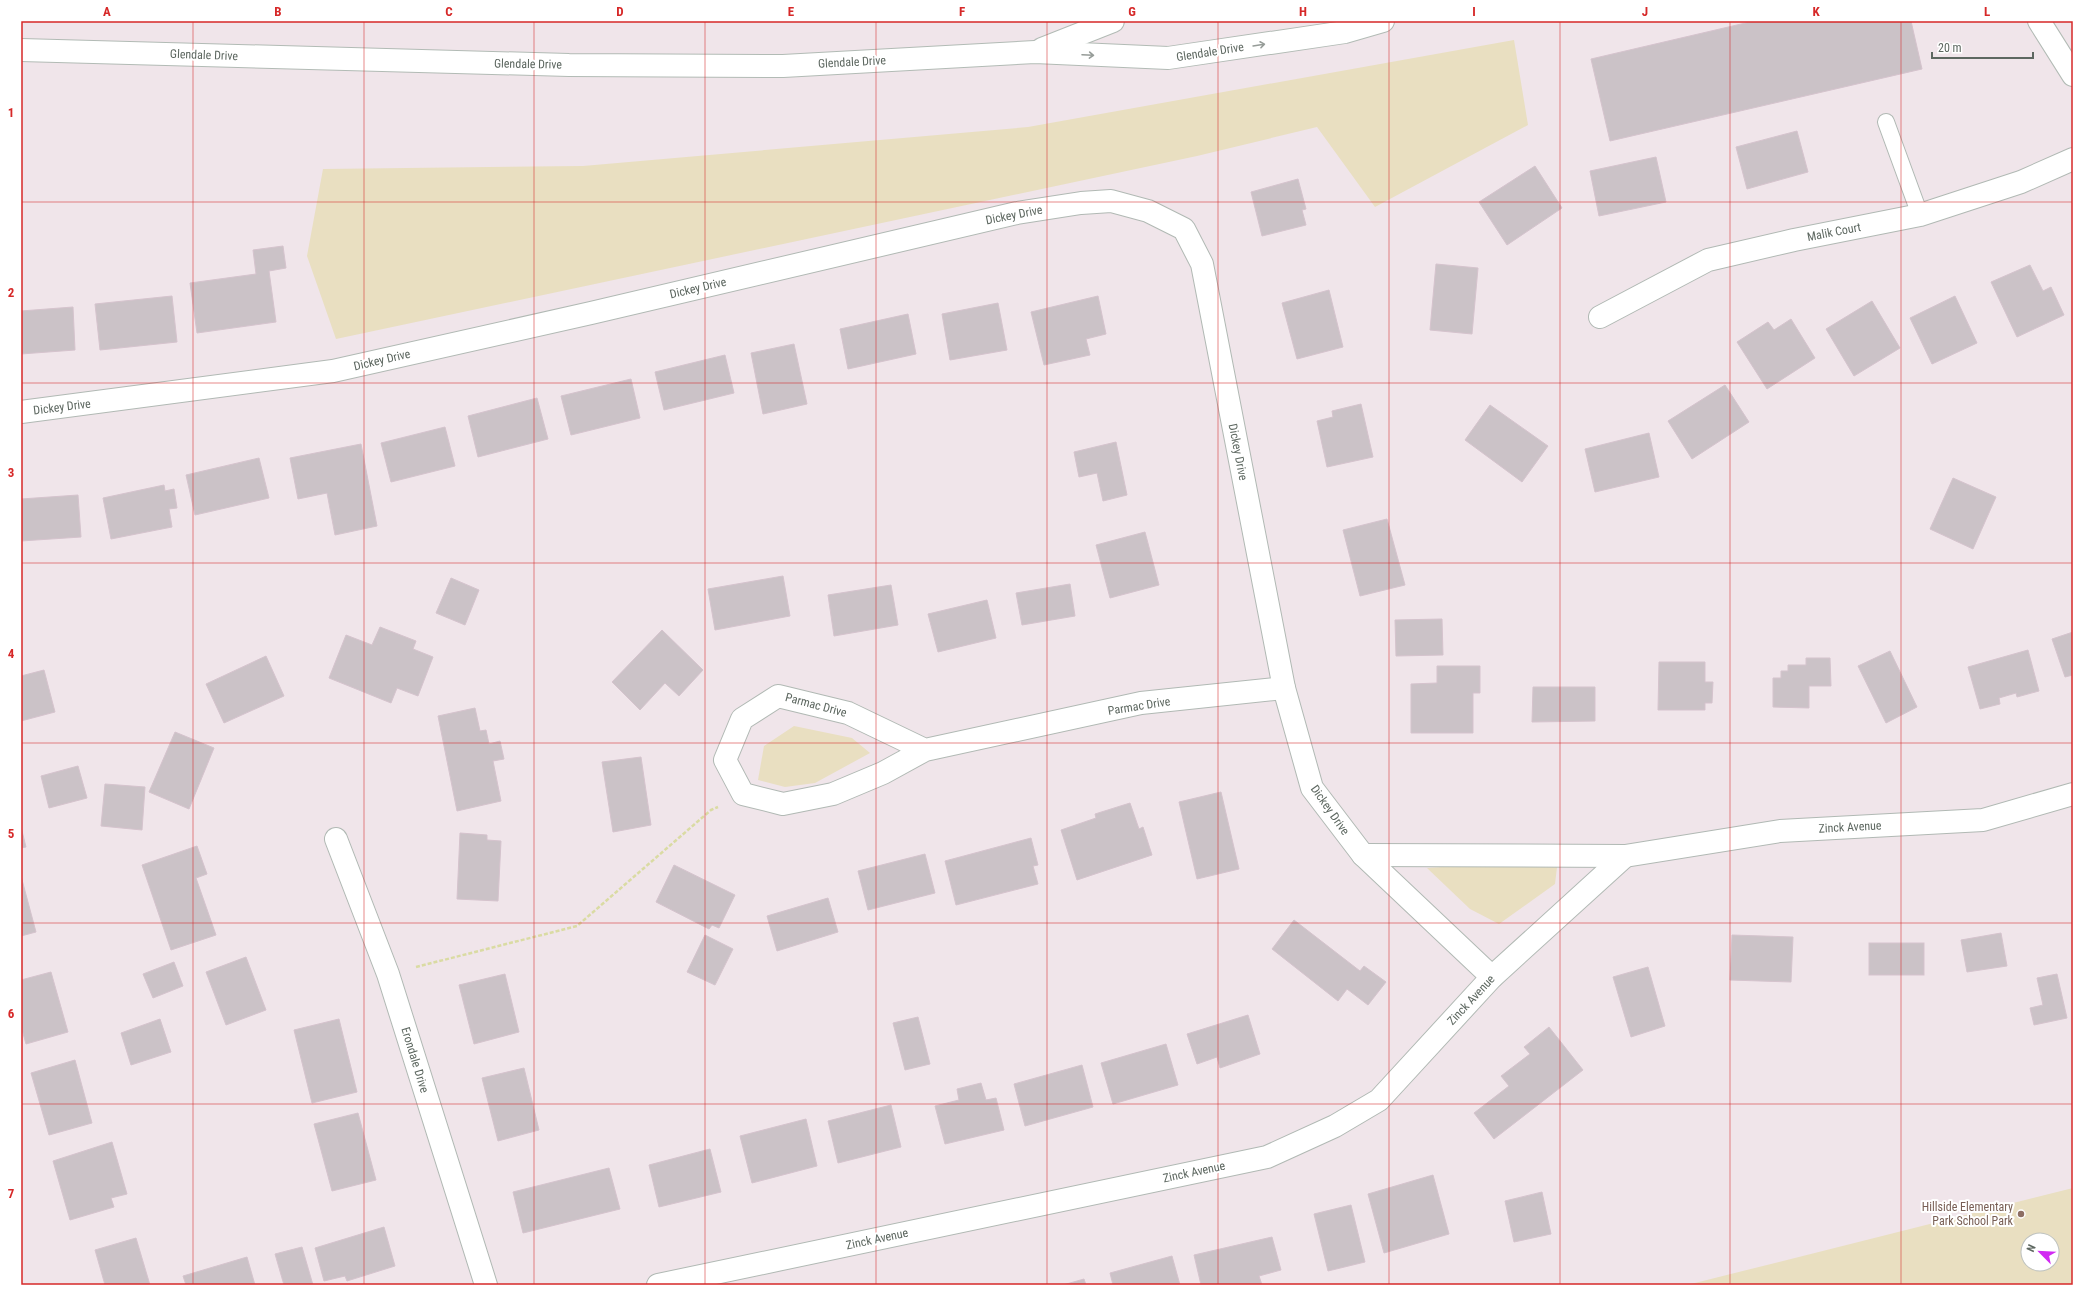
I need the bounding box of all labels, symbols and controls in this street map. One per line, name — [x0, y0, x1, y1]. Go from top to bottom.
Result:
text: A — [103, 4, 111, 19]
text: B — [274, 4, 282, 19]
text: C — [445, 4, 453, 19]
text: D — [616, 4, 624, 19]
text: E — [788, 4, 795, 19]
text: F — [959, 4, 965, 19]
text: G — [1128, 4, 1136, 19]
text: H — [1299, 4, 1307, 19]
text: I — [1472, 4, 1476, 19]
text: J — [1642, 4, 1648, 19]
text: K — [1812, 4, 1820, 19]
text: L — [1984, 4, 1990, 19]
scale bar — [1932, 34, 2033, 60]
street label: Glendale Drive — [1175, 40, 1245, 64]
one-way arrow — [1252, 41, 1265, 49]
text: 20 m — [1938, 41, 1962, 55]
street label: Glendale Drive — [170, 47, 239, 63]
one-way arrow — [1081, 51, 1094, 58]
street label: Glendale Drive — [818, 53, 887, 71]
street label: Glendale Drive — [494, 56, 563, 72]
text: 1 — [8, 105, 14, 120]
street label: Dickey Drive — [984, 203, 1044, 227]
street label: Malik Court — [1806, 220, 1863, 244]
street label: Dickey Drive — [668, 275, 728, 301]
text: 2 — [8, 285, 15, 300]
street label: Dickey Drive — [352, 347, 412, 373]
street label: Dickey Drive — [33, 396, 92, 417]
street label: Dickey Drive — [1226, 422, 1250, 482]
text: 3 — [8, 465, 14, 480]
text: 4 — [8, 646, 15, 661]
street label: Parmac Drive — [784, 690, 849, 720]
street label: Parmac Drive — [1107, 694, 1172, 718]
street label: Dickey Drive — [1308, 782, 1352, 838]
street label: Zinck Avenue — [1818, 818, 1882, 836]
text: 5 — [8, 826, 15, 841]
street label: Zinck Avenue — [1444, 972, 1498, 1028]
text: 6 — [8, 1006, 15, 1021]
street label: Erondale Drive — [398, 1025, 432, 1095]
street label: Zinck Avenue — [1162, 1159, 1227, 1185]
text: 7 — [8, 1186, 15, 1201]
place label: Hillside Elementary Park School Park — [1922, 1200, 2014, 1228]
marker: Hillside Elementary Park School Park — [2016, 1209, 2026, 1219]
street label: Zinck Avenue — [845, 1226, 910, 1252]
north arrow — [2020, 1232, 2060, 1272]
text: N — [2024, 1242, 2039, 1254]

